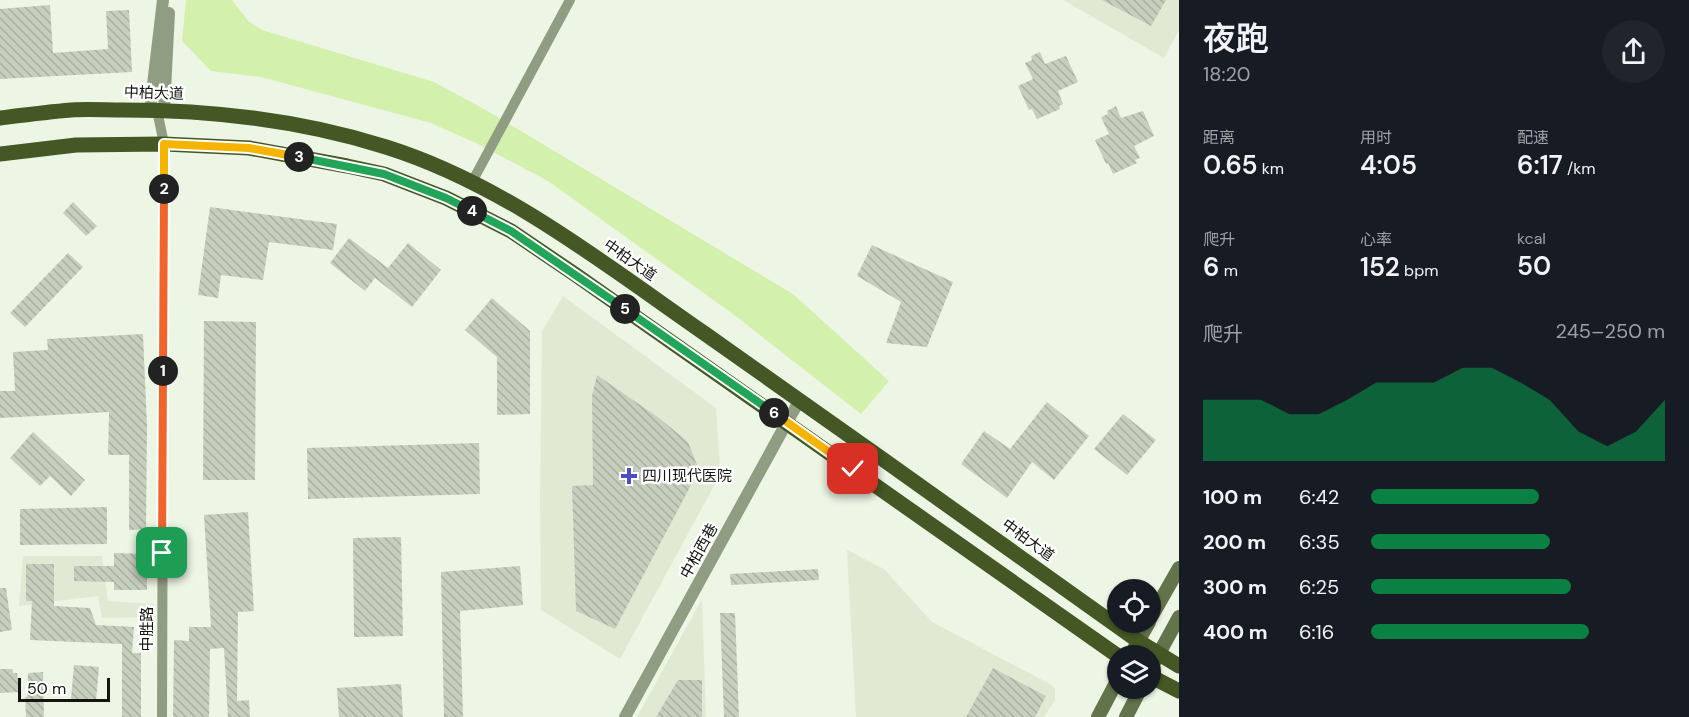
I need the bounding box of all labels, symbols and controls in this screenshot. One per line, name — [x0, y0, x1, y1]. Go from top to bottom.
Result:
text: 夜跑 — [1203, 17, 1269, 60]
button: share — [1602, 20, 1665, 83]
text: 18:20 — [1203, 61, 1250, 87]
street label: 中柏大道 — [124, 82, 184, 104]
text: 距离 — [1203, 127, 1235, 148]
text: 用时 — [1360, 127, 1392, 148]
text: 配速 — [1517, 127, 1549, 148]
pin: 3 — [284, 142, 314, 172]
text: 3 — [294, 146, 304, 167]
text: 0.65 — [1203, 148, 1257, 182]
text: 4:05 — [1360, 148, 1417, 182]
text: 6:17 — [1517, 148, 1563, 182]
text: km — [1257, 158, 1284, 179]
text: /km — [1563, 158, 1596, 179]
pin: 2 — [149, 174, 179, 204]
text: 2 — [159, 178, 169, 199]
pin: 4 — [457, 196, 487, 226]
text: 4 — [467, 200, 477, 221]
text: kcal — [1517, 228, 1546, 249]
text: 爬升 — [1203, 229, 1235, 250]
text: 心率 — [1360, 229, 1392, 250]
street label: 中柏大道 — [600, 235, 660, 285]
text: 50 — [1517, 249, 1551, 283]
text: 6 — [1203, 250, 1219, 284]
text: 152 — [1360, 250, 1400, 284]
text: m — [1219, 260, 1238, 281]
text: bpm — [1400, 260, 1438, 281]
pin: 5 — [610, 294, 640, 324]
text: 5 — [620, 298, 630, 319]
text: 245–250 m — [1556, 318, 1665, 344]
text: 爬升 — [1203, 321, 1243, 347]
pin: 1 — [148, 356, 178, 386]
text: 1 — [160, 360, 166, 381]
pin: 6 — [759, 398, 789, 428]
text: 6 — [769, 402, 779, 423]
pin — [827, 443, 878, 494]
icon: check — [836, 452, 869, 485]
place label: 四川现代医院 — [642, 466, 732, 486]
marker: 四川现代医院 — [620, 467, 638, 485]
text: 100 m — [1203, 484, 1262, 510]
text: 6:42 — [1299, 484, 1339, 510]
street label: 中柏大道 — [998, 514, 1058, 566]
street label: 中柏西巷 — [676, 520, 722, 582]
pin — [136, 527, 187, 578]
text: 200 m — [1203, 529, 1266, 555]
text: 6:35 — [1299, 529, 1340, 555]
icon: arrive — [145, 536, 178, 569]
text: 300 m — [1203, 574, 1267, 600]
text: 6:25 — [1299, 574, 1339, 600]
map controls — [1107, 579, 1161, 699]
button: locate — [1107, 579, 1161, 633]
street label: 中胜路 — [137, 606, 157, 652]
text: 400 m — [1203, 619, 1268, 645]
text: 6:16 — [1299, 619, 1334, 645]
button: layers — [1107, 645, 1161, 699]
scale bar — [18, 675, 110, 702]
text: 50 m — [27, 678, 66, 699]

